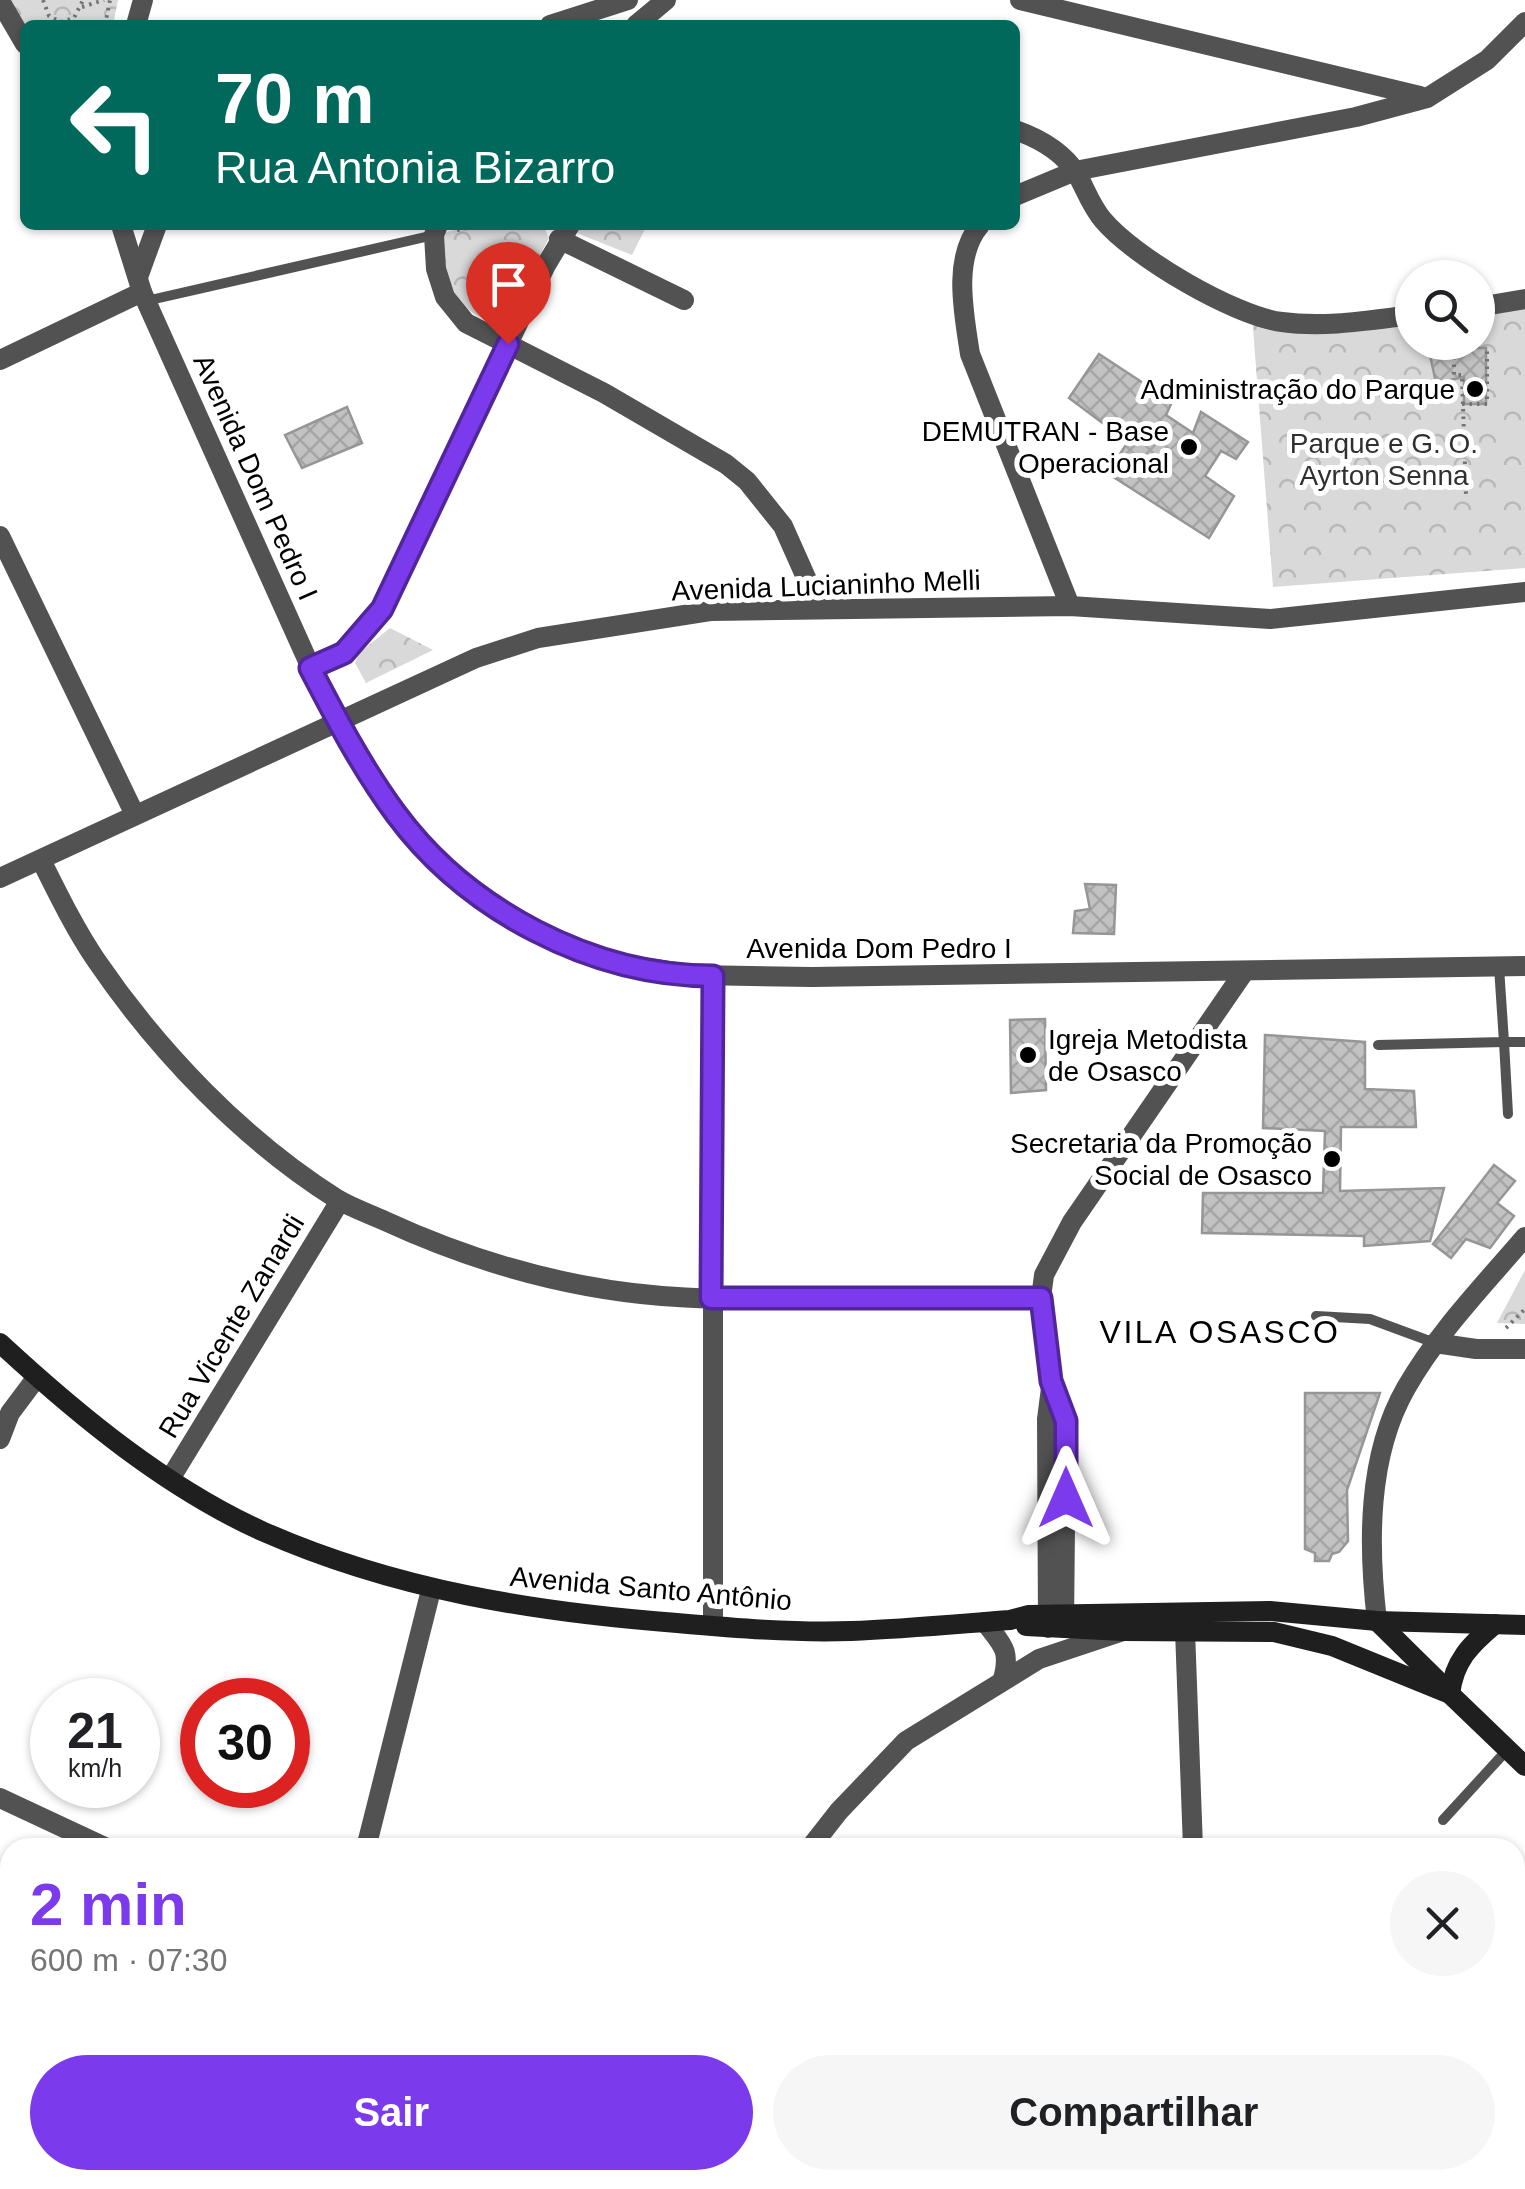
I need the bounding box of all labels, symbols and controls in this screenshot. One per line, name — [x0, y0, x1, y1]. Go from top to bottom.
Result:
icon: left — [50, 60, 180, 190]
text: 70 m — [215, 60, 375, 138]
text: Rua Antonia Bizarro — [215, 142, 615, 193]
pin — [466, 242, 551, 345]
icon: arrive — [481, 257, 536, 312]
map controls — [1395, 260, 1495, 360]
button: search — [1395, 260, 1495, 360]
street label: Avenida Dom Pedro I — [187, 350, 324, 605]
place label: Administração do Parque — [1141, 374, 1455, 405]
marker: Administração do Parque — [1464, 378, 1486, 400]
place label: DEMUTRAN - Base Operacional — [922, 416, 1169, 479]
park label: Parque e G. O. Ayrton Senna — [1290, 428, 1478, 491]
marker: DEMUTRAN - Base Operacional — [1178, 436, 1200, 458]
street label: Avenida Lucianinho Melli — [671, 565, 981, 606]
street label: Avenida Dom Pedro I — [746, 933, 1012, 964]
place label: Igreja Metodista de Osasco — [1048, 1024, 1248, 1087]
marker: Igreja Metodista de Osasco — [1017, 1044, 1039, 1066]
place label: Secretaria da Promoção Social de Osasco — [1010, 1128, 1312, 1191]
marker: Secretaria da Promoção Social de Osasco — [1321, 1148, 1343, 1170]
street label: Rua Vicente Zanardi — [153, 1209, 310, 1443]
district label: VILA OSASCO — [1100, 1314, 1340, 1350]
position arrow — [1014, 1446, 1118, 1550]
street label: Avenida Santo Antônio — [509, 1561, 793, 1616]
speed limit sign: 30 — [180, 1678, 310, 1808]
text: 21 — [67, 1703, 123, 1759]
text: km/h — [68, 1754, 122, 1782]
text: 2 min — [30, 1871, 187, 1938]
button: close — [1390, 1871, 1495, 1976]
text: 600 m · 07:30 — [30, 1942, 227, 1978]
button: Sair — [30, 2055, 753, 2170]
button: Compartilhar — [773, 2055, 1495, 2170]

